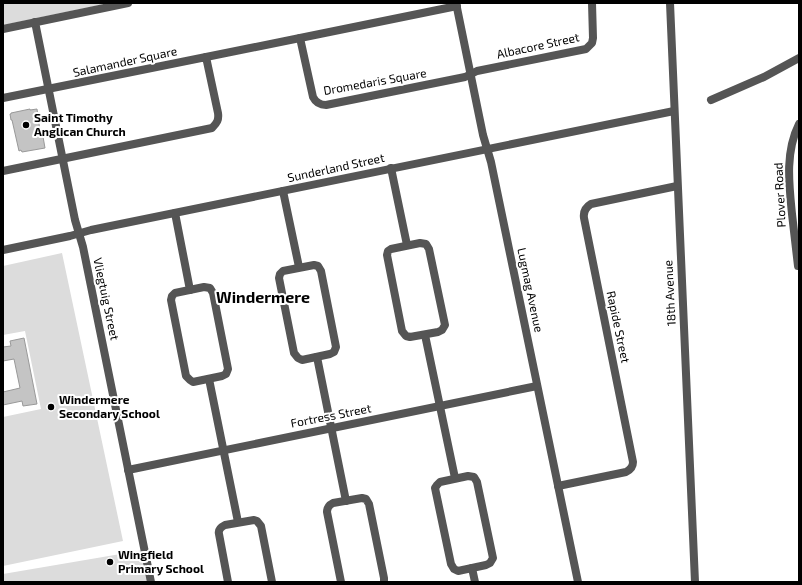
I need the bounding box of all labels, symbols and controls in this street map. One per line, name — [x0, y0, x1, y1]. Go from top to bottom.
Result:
street label: Albacore Street — [495, 29, 581, 61]
street label: Salamander Square — [71, 43, 178, 79]
street label: Dromedaris Square — [322, 65, 428, 97]
place label: Saint Timothy Anglican Church — [34, 110, 126, 138]
marker: Saint Timothy Anglican Church — [21, 120, 31, 130]
street label: Sunderland Street — [286, 150, 386, 184]
street label: Plover Road — [770, 162, 788, 228]
street label: Lugmag Avenue — [515, 246, 547, 333]
street label: Vliegtuig Street — [91, 256, 123, 342]
street label: 18th Avenue — [660, 260, 678, 326]
district label: Windermere — [216, 287, 310, 306]
street label: Rapide Street — [605, 289, 634, 365]
place label: Windermere Secondary School — [59, 392, 160, 421]
street label: Fortress Street — [289, 400, 373, 430]
marker: Windermere Secondary School — [46, 402, 56, 412]
place label: Wingfield Primary School — [118, 547, 204, 576]
marker: Wingfield Primary School — [105, 557, 115, 567]

